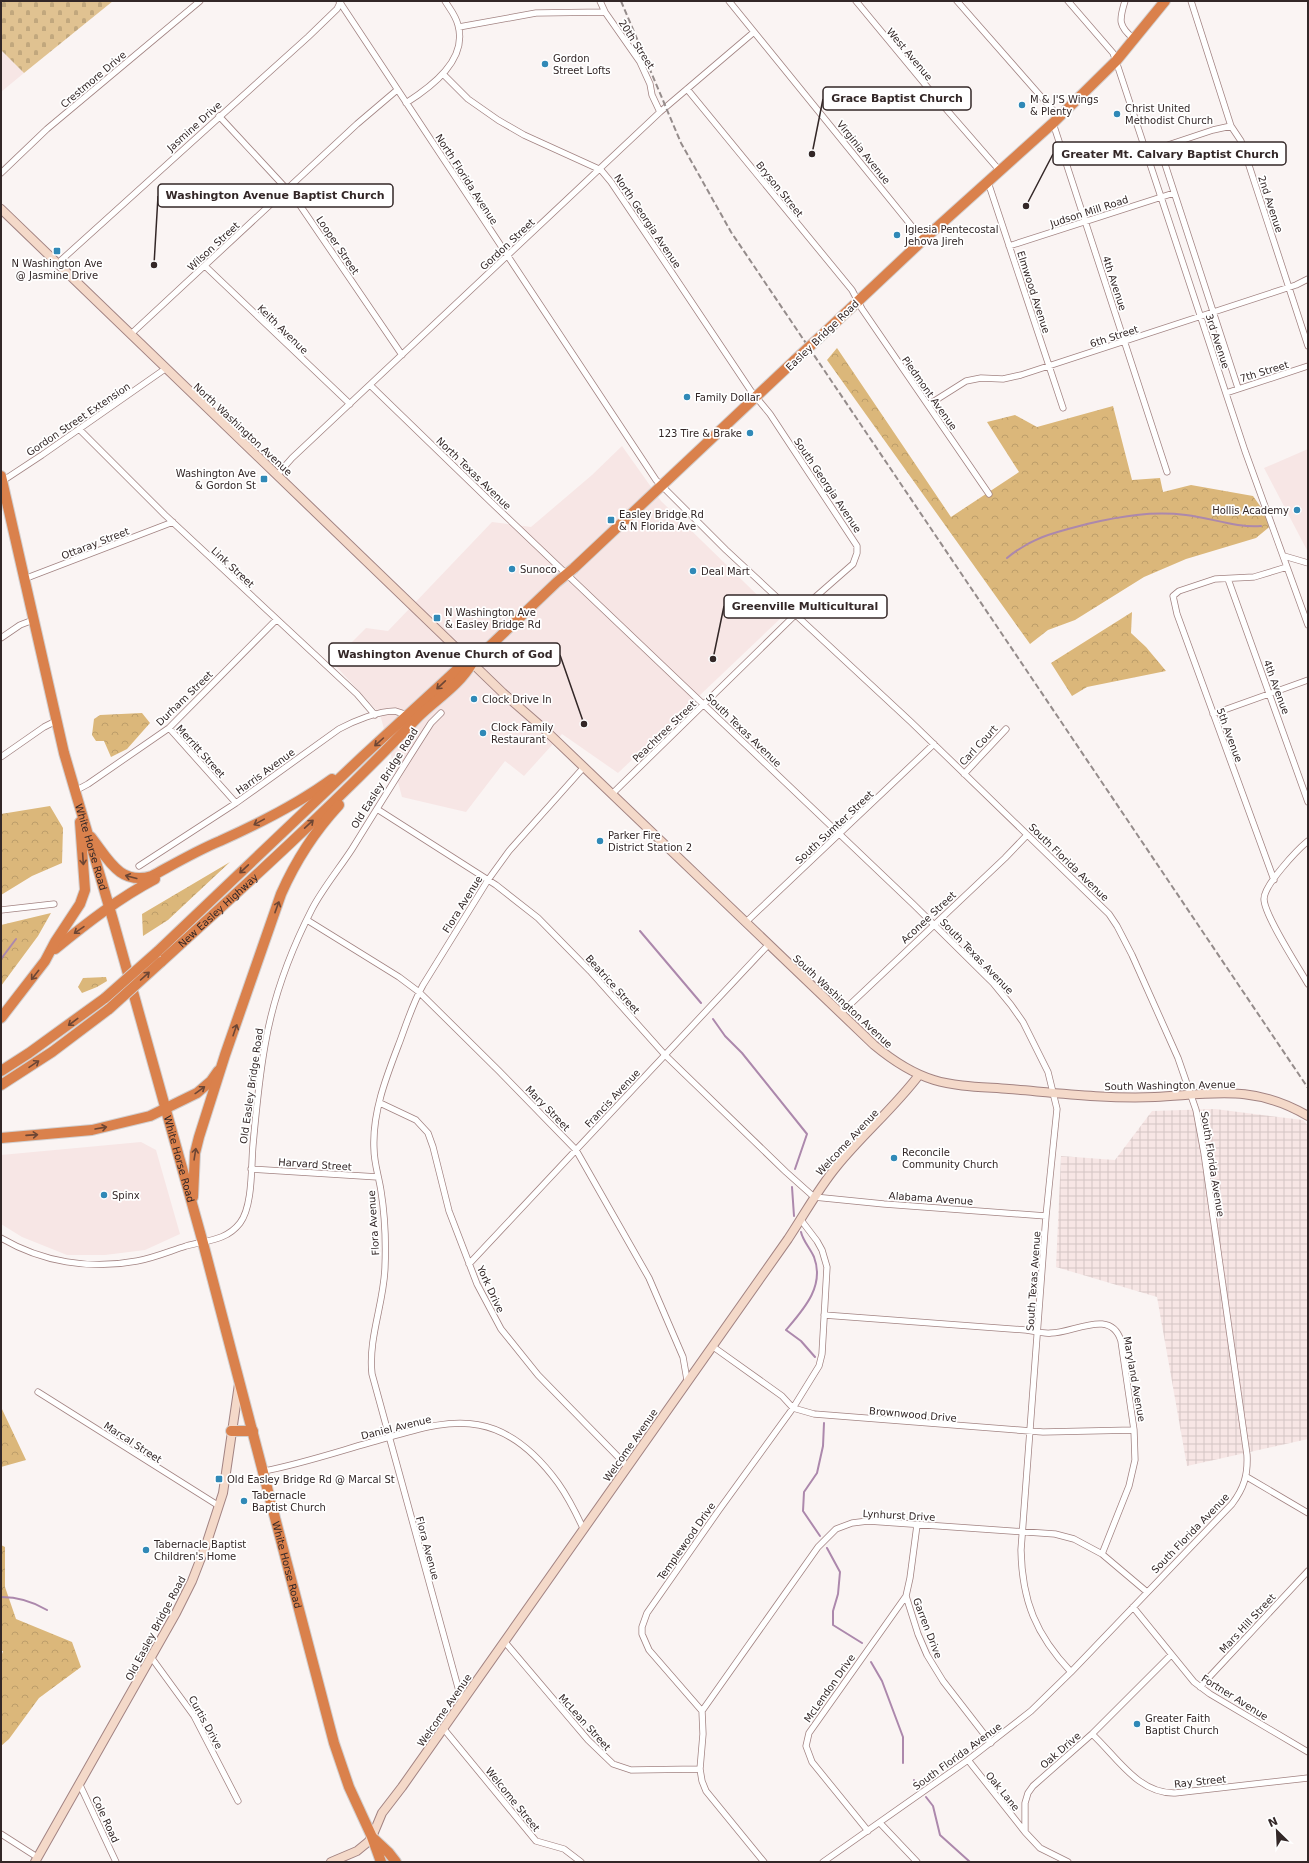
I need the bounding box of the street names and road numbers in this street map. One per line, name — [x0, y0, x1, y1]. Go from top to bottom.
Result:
street label: 20th Street — [617, 18, 657, 71]
street label: West Avenue — [885, 26, 935, 83]
street label: Crestmore Drive — [58, 49, 128, 110]
street label: Jasmine Drive — [164, 99, 224, 154]
street label: Virginia Avenue — [835, 119, 892, 186]
street label: North Florida Avenue — [433, 132, 500, 227]
street label: Bryson Street — [754, 159, 805, 219]
street label: North Georgia Avenue — [612, 172, 683, 270]
street label: 2nd Avenue — [1256, 174, 1285, 234]
street label: Judson Mill Road — [1048, 194, 1130, 230]
street label: Looper Street — [314, 214, 361, 277]
street label: Gordon Street — [478, 216, 537, 272]
street label: Wilson Street — [185, 220, 241, 273]
street label: Elmwood Avenue — [1015, 250, 1052, 335]
street label: 4th Avenue — [1100, 254, 1129, 312]
street label: Easley Bridge Road — [784, 298, 861, 373]
street label: Keith Avenue — [255, 303, 310, 356]
street label: 3rd Avenue — [1203, 312, 1232, 370]
street label: 6th Street — [1089, 323, 1140, 349]
street label: Piedmont Avenue — [900, 354, 959, 432]
street label: 7th Street — [1239, 359, 1290, 384]
street label: Gordon Street Extension — [24, 381, 132, 458]
street label: North Washington Avenue — [191, 381, 294, 478]
street label: North Texas Avenue — [434, 435, 513, 512]
street label: South Georgia Avenue — [792, 436, 863, 535]
street label: Ottaray Street — [60, 525, 131, 561]
street label: Link Street — [209, 545, 256, 590]
street label: 4th Avenue — [1262, 659, 1291, 716]
street label: Durham Street — [154, 669, 215, 728]
street label: South Texas Avenue — [704, 692, 784, 769]
street label: Peachtree Street — [630, 698, 698, 764]
street label: 5th Avenue — [1215, 707, 1244, 764]
street label: Merritt Street — [174, 723, 227, 780]
street label: Carl Court — [957, 723, 1000, 768]
street label: Old Easley Bridge Road — [349, 726, 420, 831]
street label: Harris Avenue — [234, 746, 297, 796]
street label: South Sumter Street — [793, 788, 876, 866]
street label: White Horse Road — [73, 802, 109, 892]
street label: South Florida Avenue — [1026, 821, 1111, 903]
street label: New Easley Highway — [176, 871, 260, 950]
street label: Flora Avenue — [440, 874, 484, 935]
street label: Aconee Street — [899, 889, 958, 945]
street label: South Texas Avenue — [938, 916, 1015, 996]
street label: Beatrice Street — [583, 953, 642, 1016]
street label: South Washington Avenue — [791, 953, 894, 1050]
street label: Old Easley Bridge Road — [238, 1028, 265, 1145]
street label: Francis Avenue — [583, 1067, 642, 1130]
street label: South Washington Avenue — [1104, 1079, 1236, 1092]
street label: Mary Street — [523, 1084, 572, 1133]
street label: Welcome Avenue — [814, 1107, 881, 1178]
street label: South Florida Avenue — [1199, 1111, 1226, 1218]
street label: White Horse Road — [162, 1114, 196, 1204]
street label: Harvard Street — [278, 1156, 352, 1173]
street label: Flora Avenue — [366, 1190, 381, 1256]
street label: Alabama Avenue — [888, 1190, 973, 1207]
street label: South Texas Avenue — [1025, 1231, 1042, 1331]
street label: York Drive — [474, 1263, 506, 1314]
street label: Maryland Avenue — [1122, 1335, 1147, 1423]
street label: Brownwood Drive — [869, 1405, 957, 1424]
street label: Welcome Avenue — [601, 1407, 660, 1484]
street label: Daniel Avenue — [360, 1413, 432, 1442]
street label: Marcal Street — [102, 1420, 164, 1465]
street label: South Florida Avenue — [1149, 1491, 1231, 1576]
street label: Templewood Drive — [655, 1500, 717, 1583]
street label: Lynhurst Drive — [862, 1508, 936, 1523]
street label: Flora Avenue — [414, 1515, 441, 1581]
street label: White Horse Road — [270, 1520, 304, 1610]
street label: Old Easley Bridge Road — [123, 1574, 188, 1682]
street label: Mars Hill Street — [1217, 1591, 1278, 1655]
street label: Garren Drive — [911, 1596, 944, 1660]
street label: McLendon Drive — [802, 1652, 857, 1724]
street label: Welcome Avenue — [415, 1672, 474, 1749]
street label: Fortner Avenue — [1199, 1672, 1270, 1722]
street label: McLean Street — [557, 1692, 613, 1753]
street label: Curtis Drive — [186, 1694, 225, 1751]
street label: South Florida Avenue — [911, 1721, 1004, 1792]
street label: Oak Drive — [1038, 1730, 1083, 1771]
street label: Welcome Street — [483, 1765, 542, 1834]
street label: Oak Lane — [983, 1770, 1022, 1813]
street label: Ray Street — [1173, 1773, 1227, 1790]
street label: Cole Road — [90, 1794, 121, 1844]

